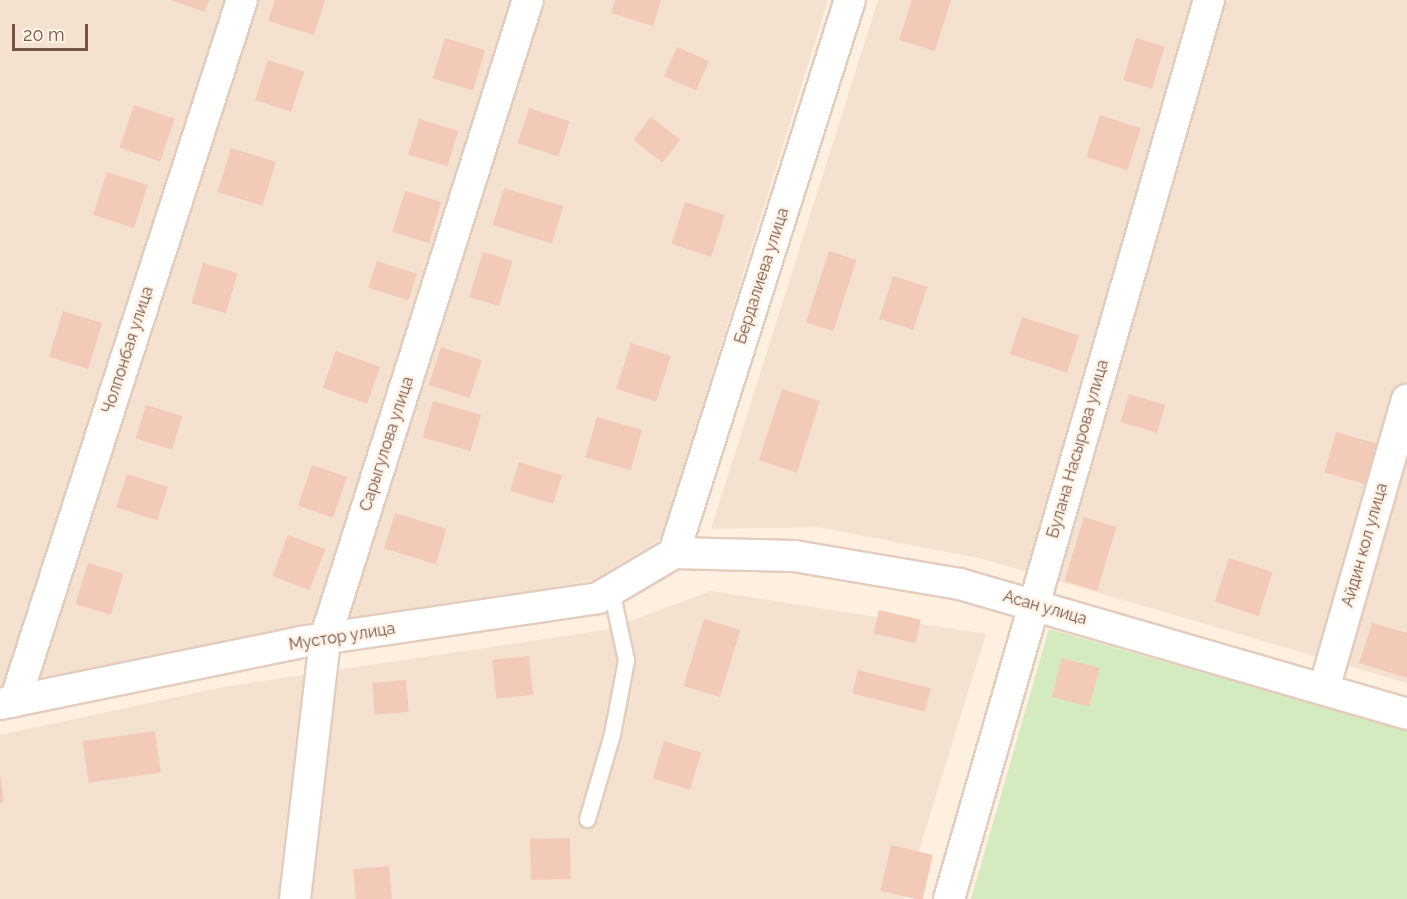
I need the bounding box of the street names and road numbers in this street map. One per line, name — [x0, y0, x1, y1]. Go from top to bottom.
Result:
street label: Бердалиева улица — [731, 205, 793, 347]
street label: Чолпонбая улица — [98, 284, 158, 416]
street label: Булана Насырова улица — [1043, 357, 1113, 541]
street label: Сарыгулова улица — [356, 374, 418, 514]
street label: Айдин кол улица — [1338, 481, 1392, 609]
street label: Асан улица — [1001, 587, 1089, 629]
street label: Мустор улица — [287, 619, 397, 655]

